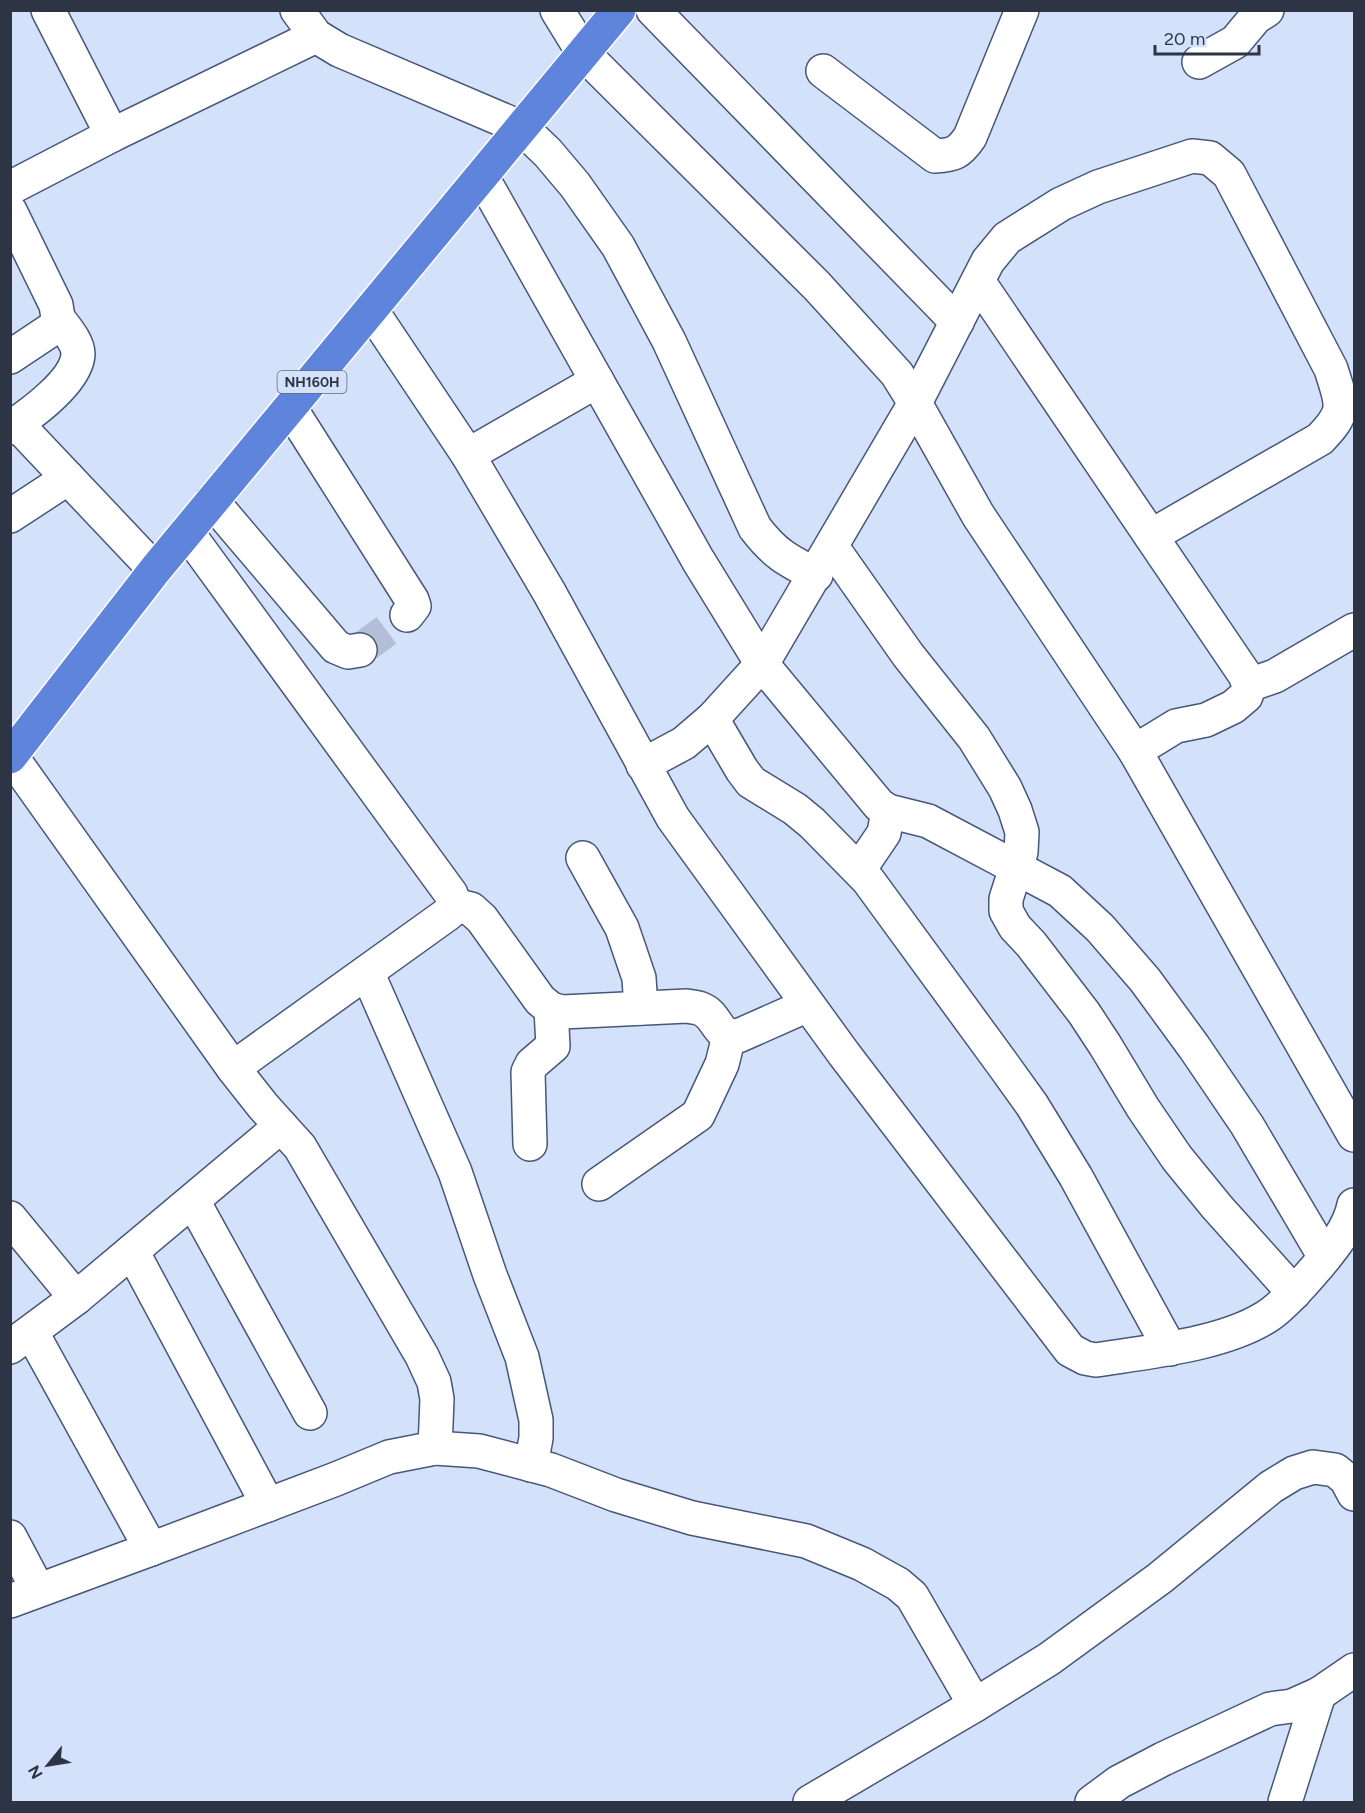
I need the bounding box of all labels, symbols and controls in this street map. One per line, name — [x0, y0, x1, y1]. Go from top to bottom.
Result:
scale bar — [1155, 18, 1258, 56]
text: 20 m — [1164, 28, 1205, 50]
road number: NH160H — [278, 371, 346, 393]
north arrow — [18, 1735, 78, 1795]
text: N — [24, 1762, 47, 1782]

